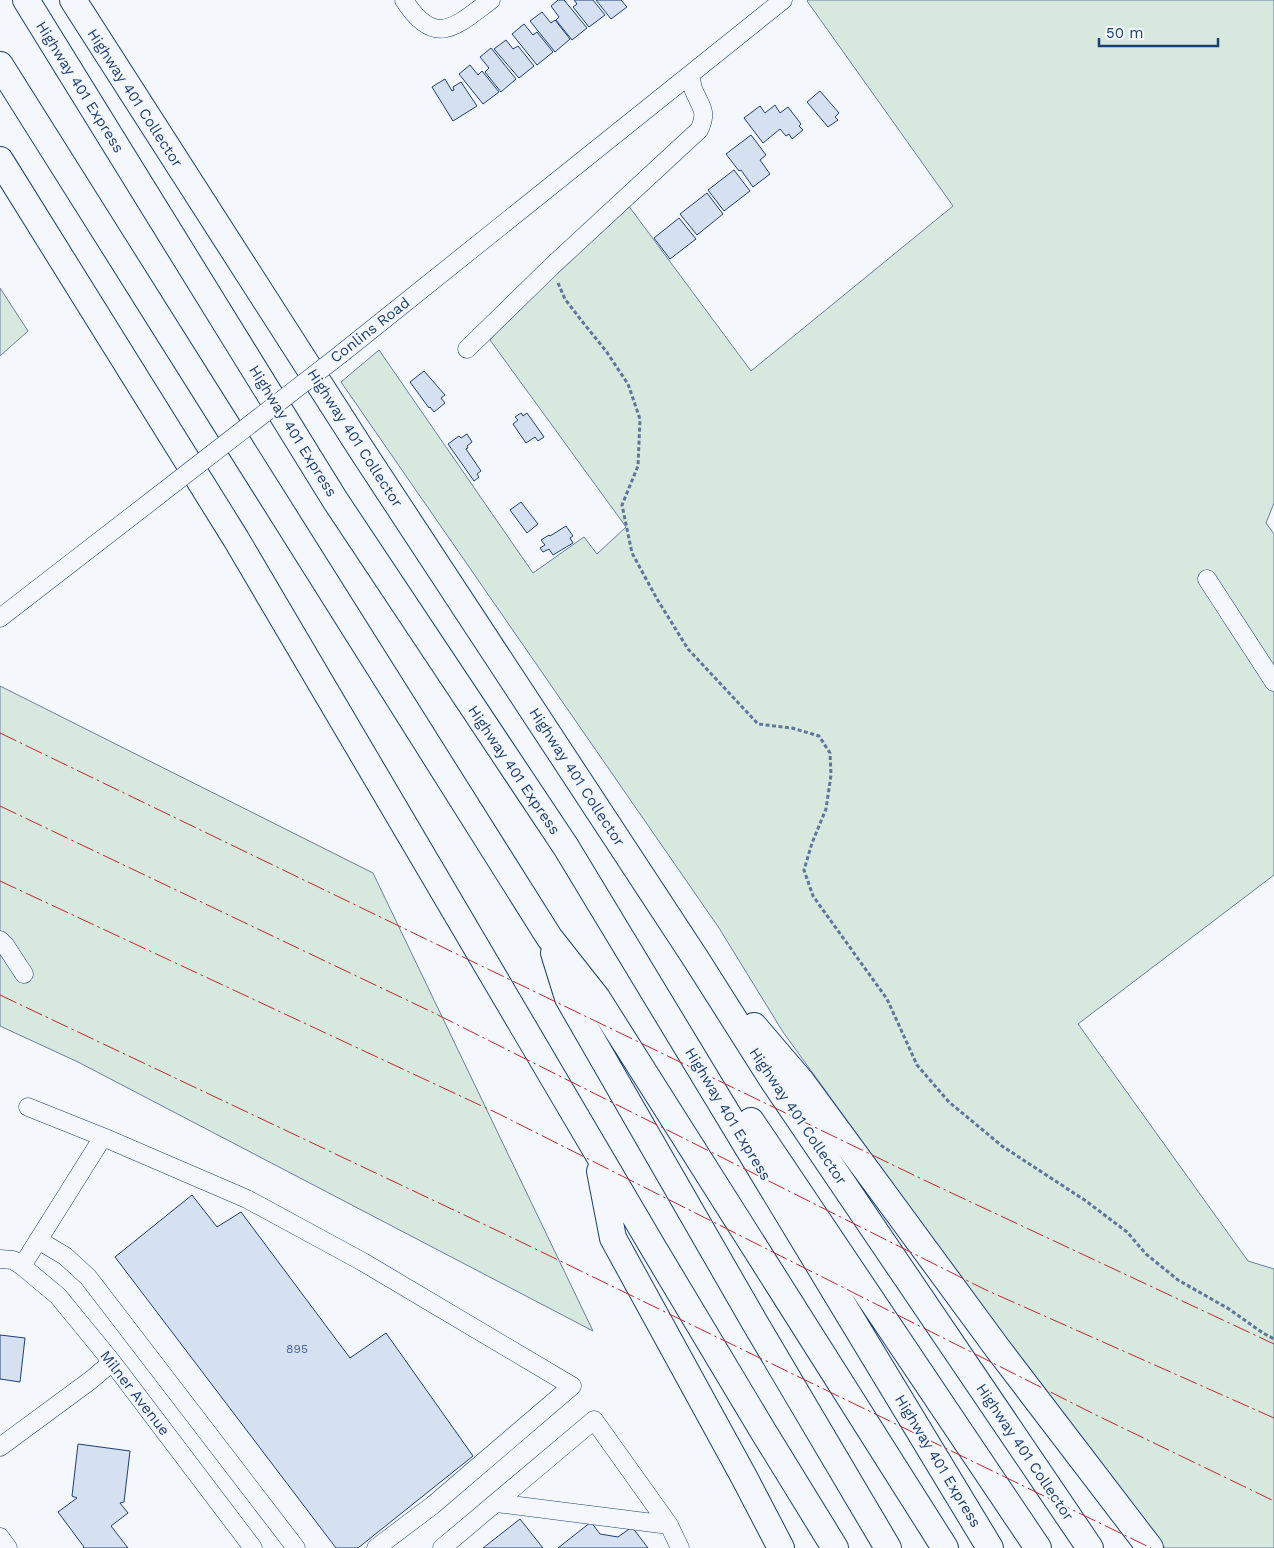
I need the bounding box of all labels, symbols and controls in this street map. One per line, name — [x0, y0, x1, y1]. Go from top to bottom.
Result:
scale bar — [1099, 15, 1218, 47]
street label: Highway 401 Express — [32, 18, 128, 156]
text: 50 m — [1106, 24, 1143, 42]
street label: Highway 401 Collector — [83, 25, 187, 171]
street label: Conlins Road — [327, 293, 413, 367]
street label: Highway 401 Express — [245, 362, 341, 500]
street label: Highway 401 Collector — [303, 365, 407, 511]
street label: Highway 401 Express — [464, 702, 564, 838]
street label: Highway 401 Collector — [525, 704, 629, 850]
street label: Highway 401 Express — [681, 1044, 775, 1184]
street label: Highway 401 Collector — [745, 1044, 851, 1188]
house number: 895 — [286, 1342, 308, 1356]
street label: Milner Avenue — [96, 1347, 174, 1439]
street label: Highway 401 Collector — [972, 1380, 1078, 1524]
street label: Highway 401 Express — [891, 1391, 985, 1531]

